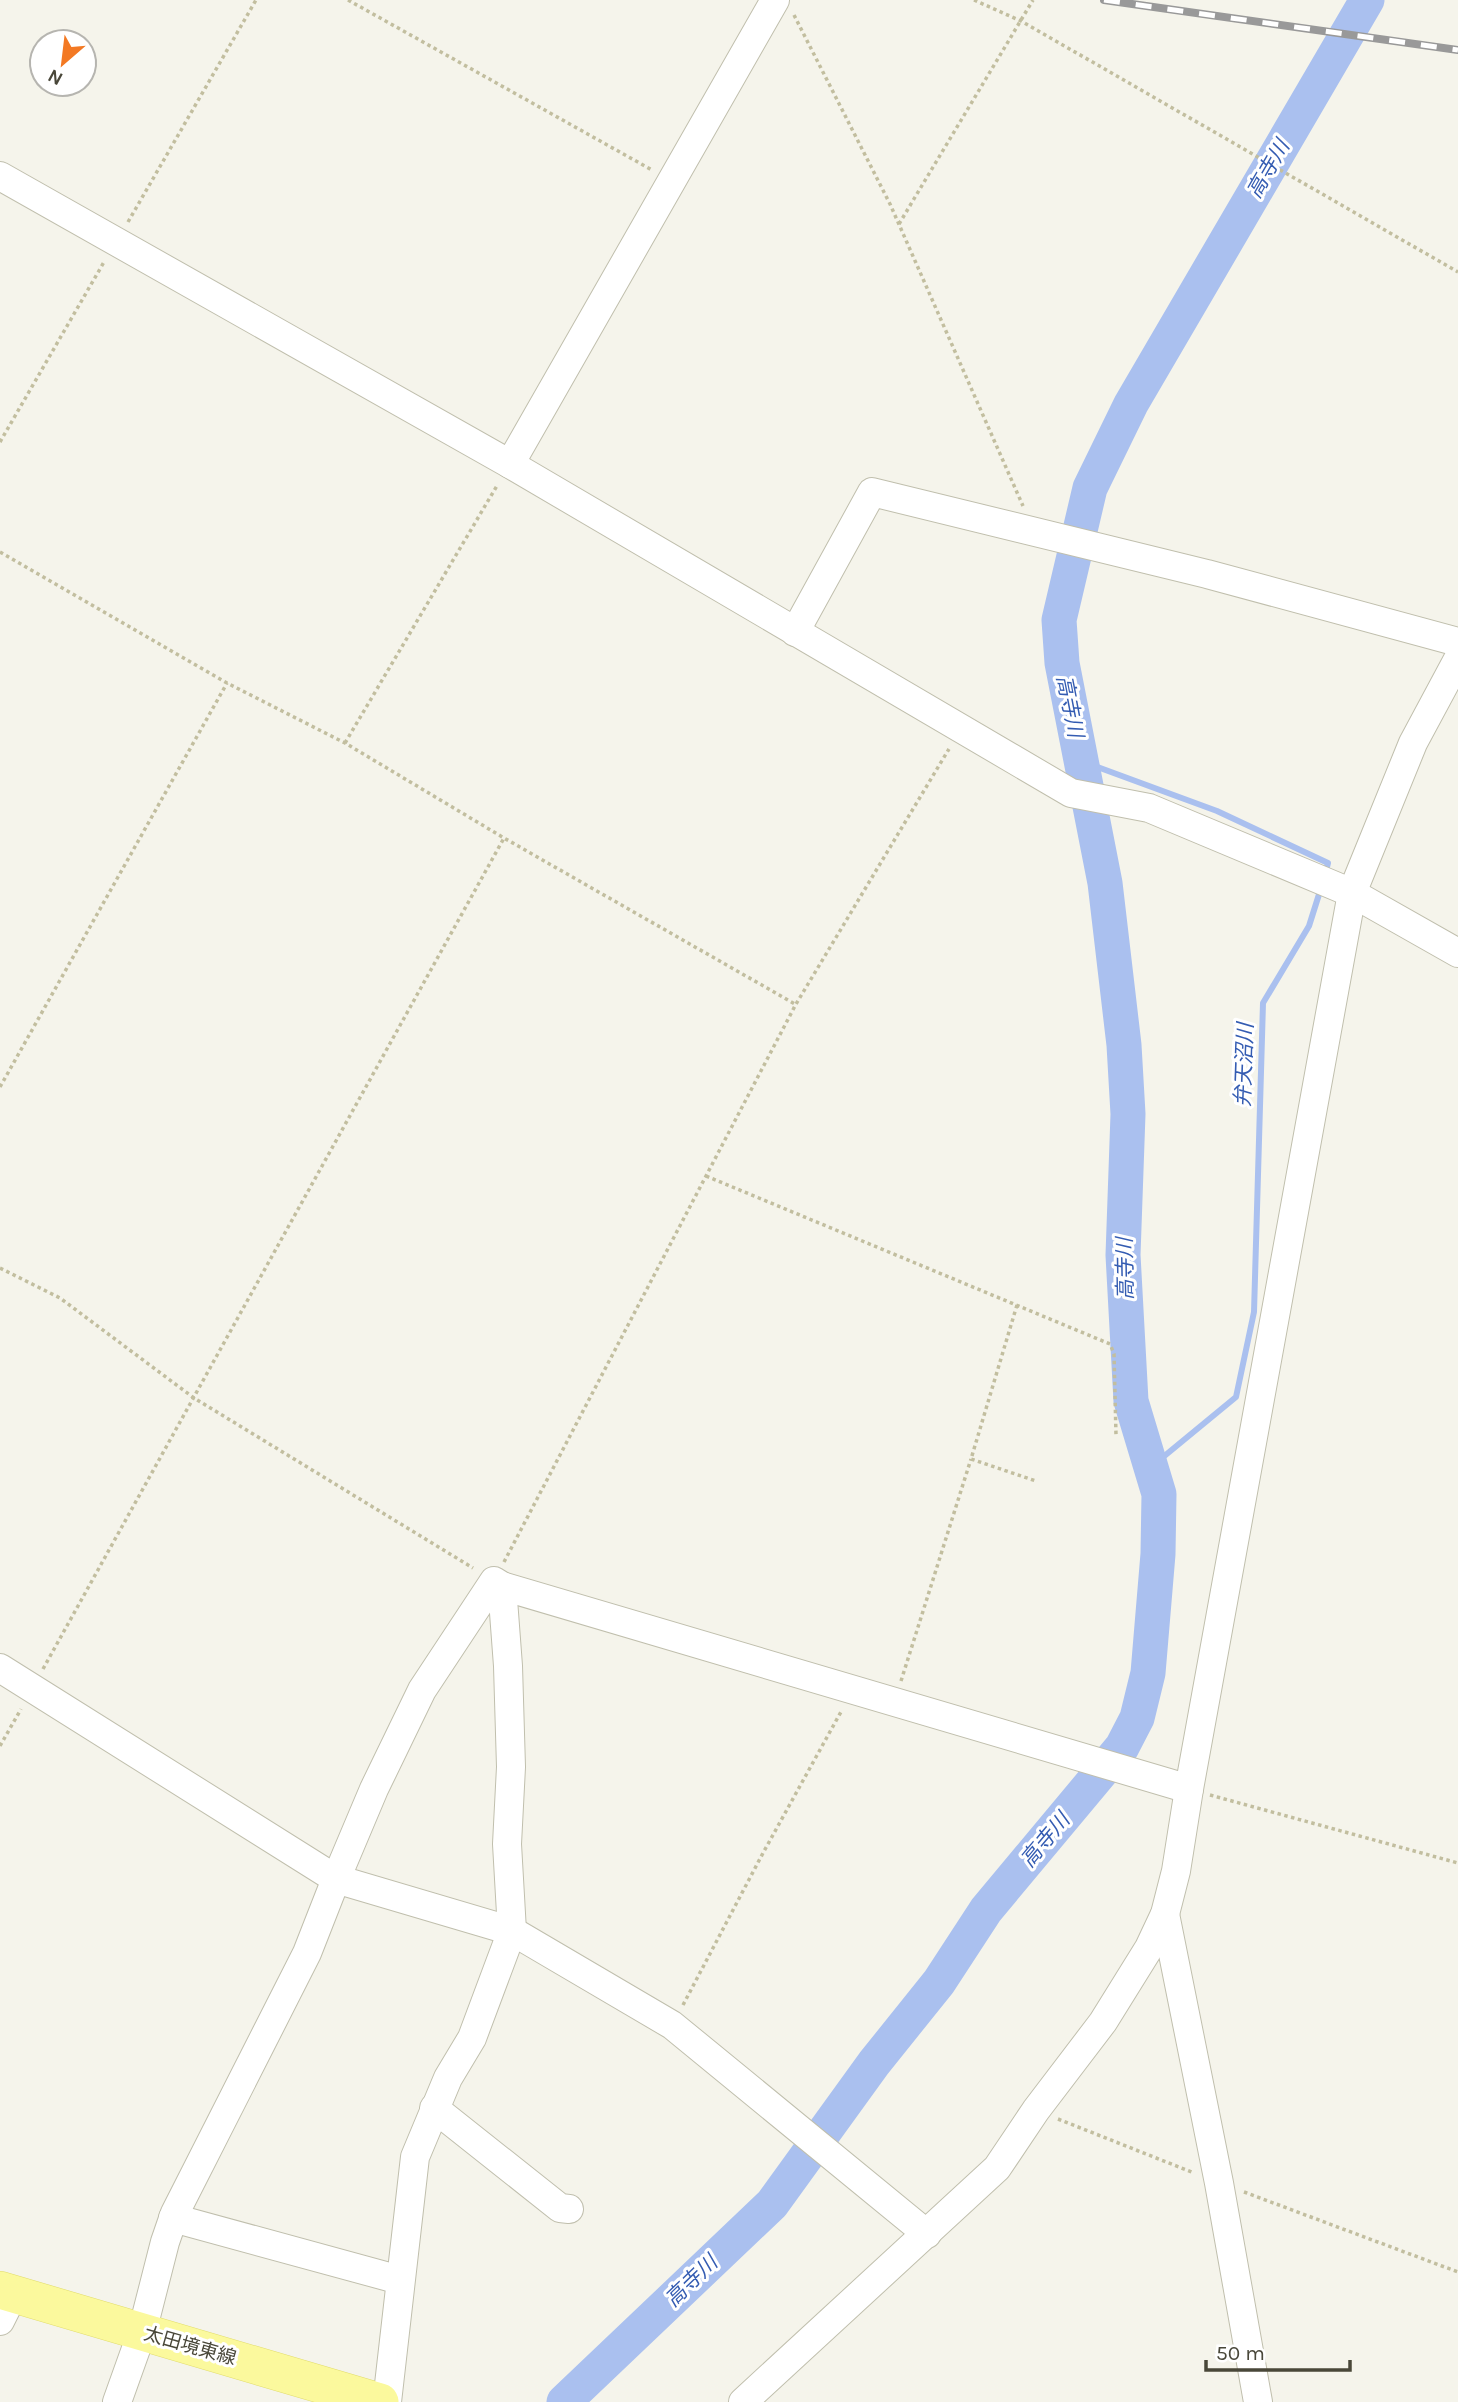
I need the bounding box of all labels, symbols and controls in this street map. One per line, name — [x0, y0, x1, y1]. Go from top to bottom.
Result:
north arrow — [28, 28, 98, 98]
text: N — [44, 64, 67, 90]
water label: 高寺川 — [1242, 134, 1295, 202]
water label: 高寺川 — [1052, 673, 1088, 741]
water label: 弁天沼川 — [1231, 1021, 1258, 1107]
water label: 高寺川 — [1112, 1235, 1138, 1301]
water label: 高寺川 — [1016, 1807, 1076, 1872]
water label: 高寺川 — [660, 2249, 723, 2312]
street label: 太田境東線 — [141, 2322, 239, 2370]
scale bar — [1206, 2328, 1350, 2372]
text: 50 m — [1216, 2341, 1265, 2365]

